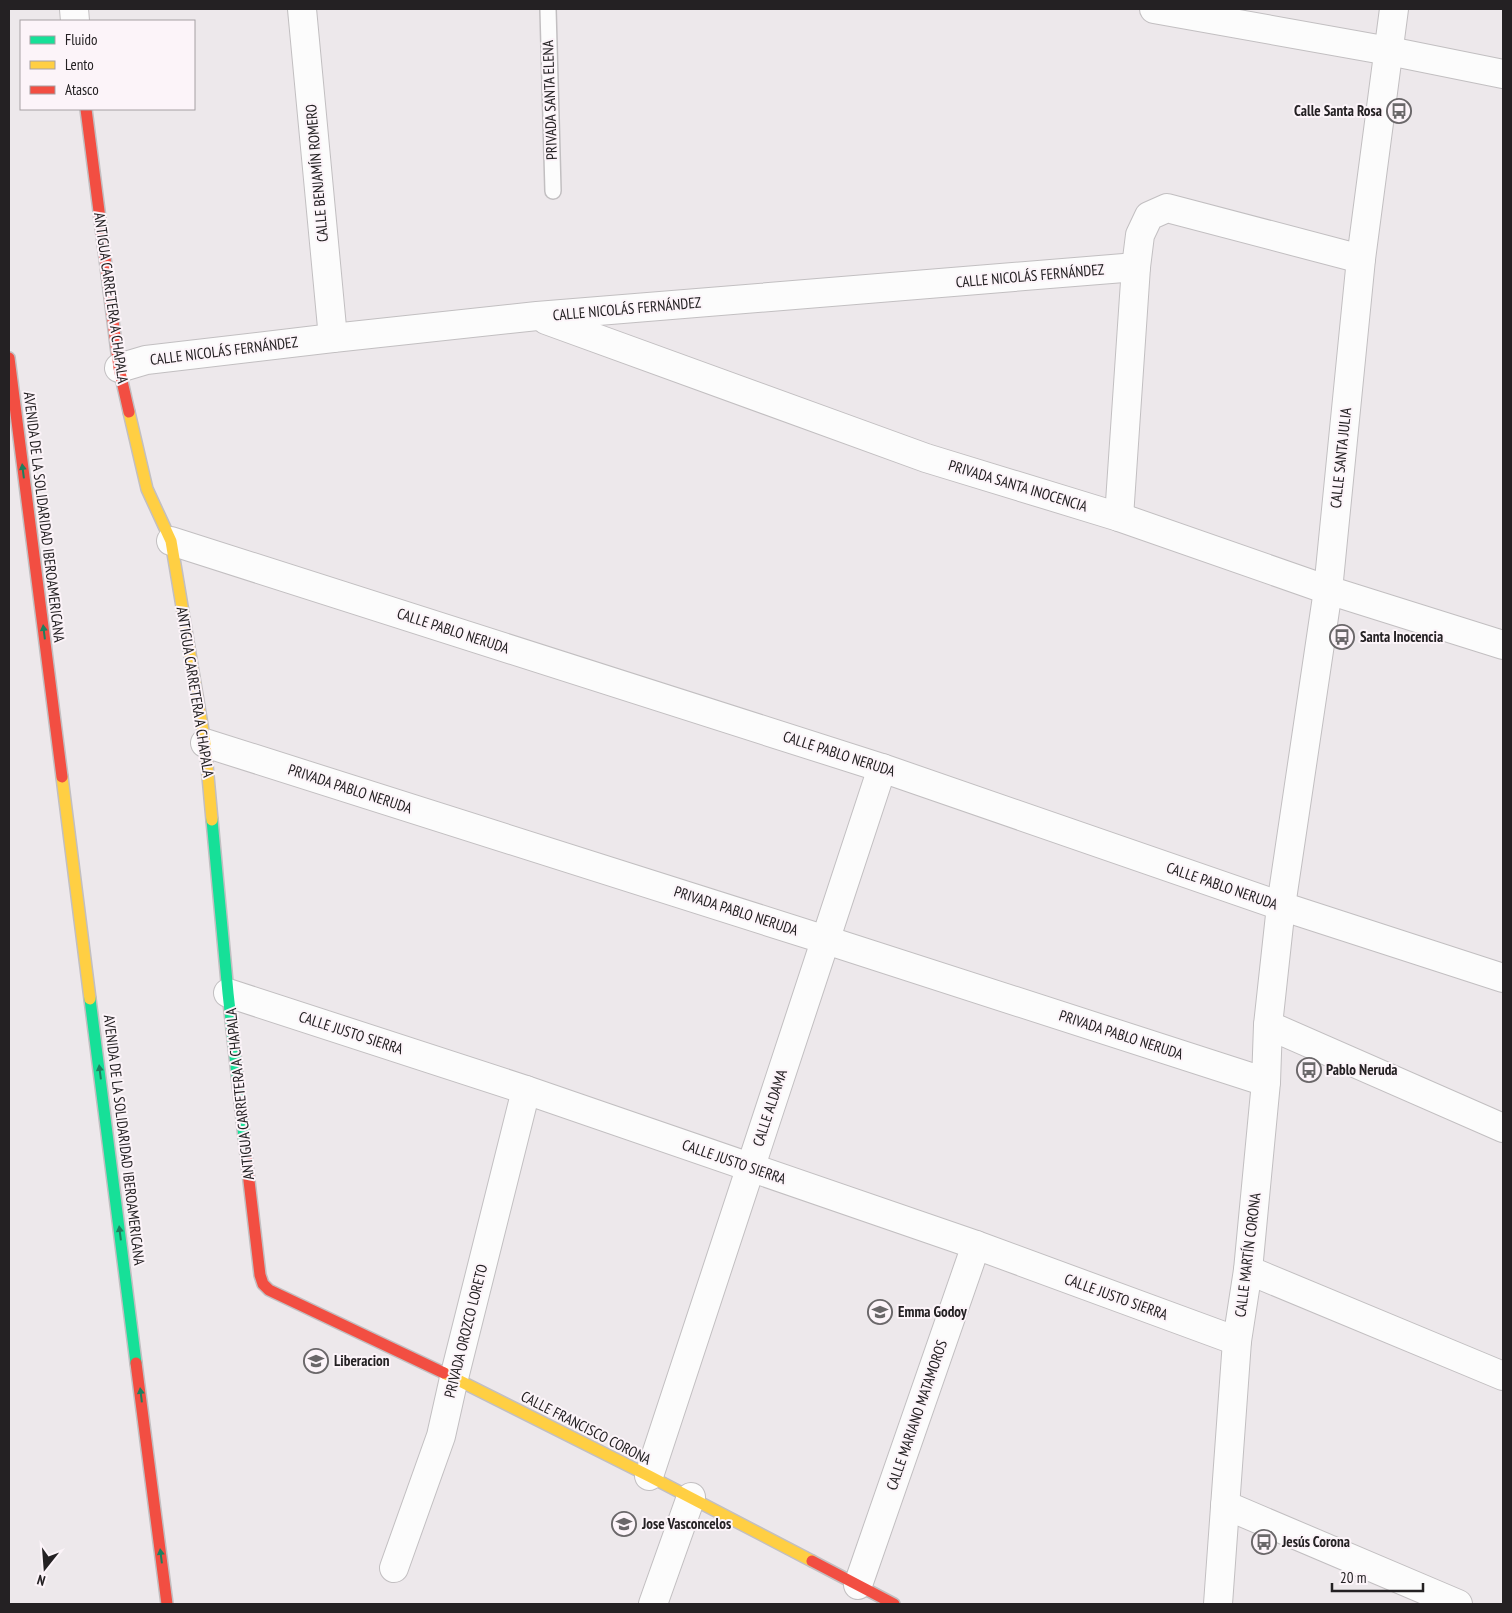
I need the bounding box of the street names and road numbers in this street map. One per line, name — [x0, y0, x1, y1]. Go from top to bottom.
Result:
street label: PRIVADA SANTA ELENA — [538, 39, 561, 160]
street label: CALLE BENJAMÍN ROMERO — [301, 103, 332, 243]
street label: ANTIGUA CARRETERA A CHAPALA — [90, 211, 133, 386]
street label: CALLE NICOLÁS FERNÁNDEZ — [955, 260, 1105, 291]
street label: CALLE NICOLÁS FERNÁNDEZ — [552, 293, 702, 324]
street label: CALLE NICOLÁS FERNÁNDEZ — [149, 332, 299, 369]
street label: AVENIDA DE LA SOLIDARIDAD IBEROAMERICANA — [20, 391, 69, 644]
street label: CALLE SANTA JULIA — [1326, 406, 1355, 509]
street label: PRIVADA SANTA INOCENCIA — [946, 455, 1091, 516]
street label: CALLE PABLO NERUDA — [395, 603, 512, 658]
street label: ANTIGUA CARRETERA A CHAPALA — [173, 605, 219, 779]
street label: CALLE PABLO NERUDA — [781, 726, 898, 781]
street label: PRIVADA PABLO NERUDA — [286, 760, 415, 818]
street label: CALLE PABLO NERUDA — [1164, 858, 1281, 914]
street label: PRIVADA PABLO NERUDA — [672, 882, 801, 940]
street label: ANTIGUA CARRETERA A CHAPALA — [221, 1006, 258, 1181]
street label: PRIVADA PABLO NERUDA — [1057, 1006, 1186, 1064]
street label: CALLE JUSTO SIERRA — [297, 1007, 407, 1059]
street label: AVENIDA DE LA SOLIDARIDAD IBEROAMERICANA — [100, 1014, 149, 1267]
street label: CALLE ALDAMA — [748, 1066, 791, 1149]
street label: CALLE JUSTO SIERRA — [680, 1135, 789, 1188]
street label: CALLE MARTÍN CORONA — [1230, 1191, 1265, 1318]
street label: PRIVADA OROZCO LORETO — [440, 1262, 491, 1400]
street label: CALLE JUSTO SIERRA — [1062, 1269, 1171, 1324]
street label: CALLE MARIANO MATAMOROS — [882, 1337, 951, 1492]
street label: CALLE FRANCISCO CORONA — [518, 1386, 655, 1469]

